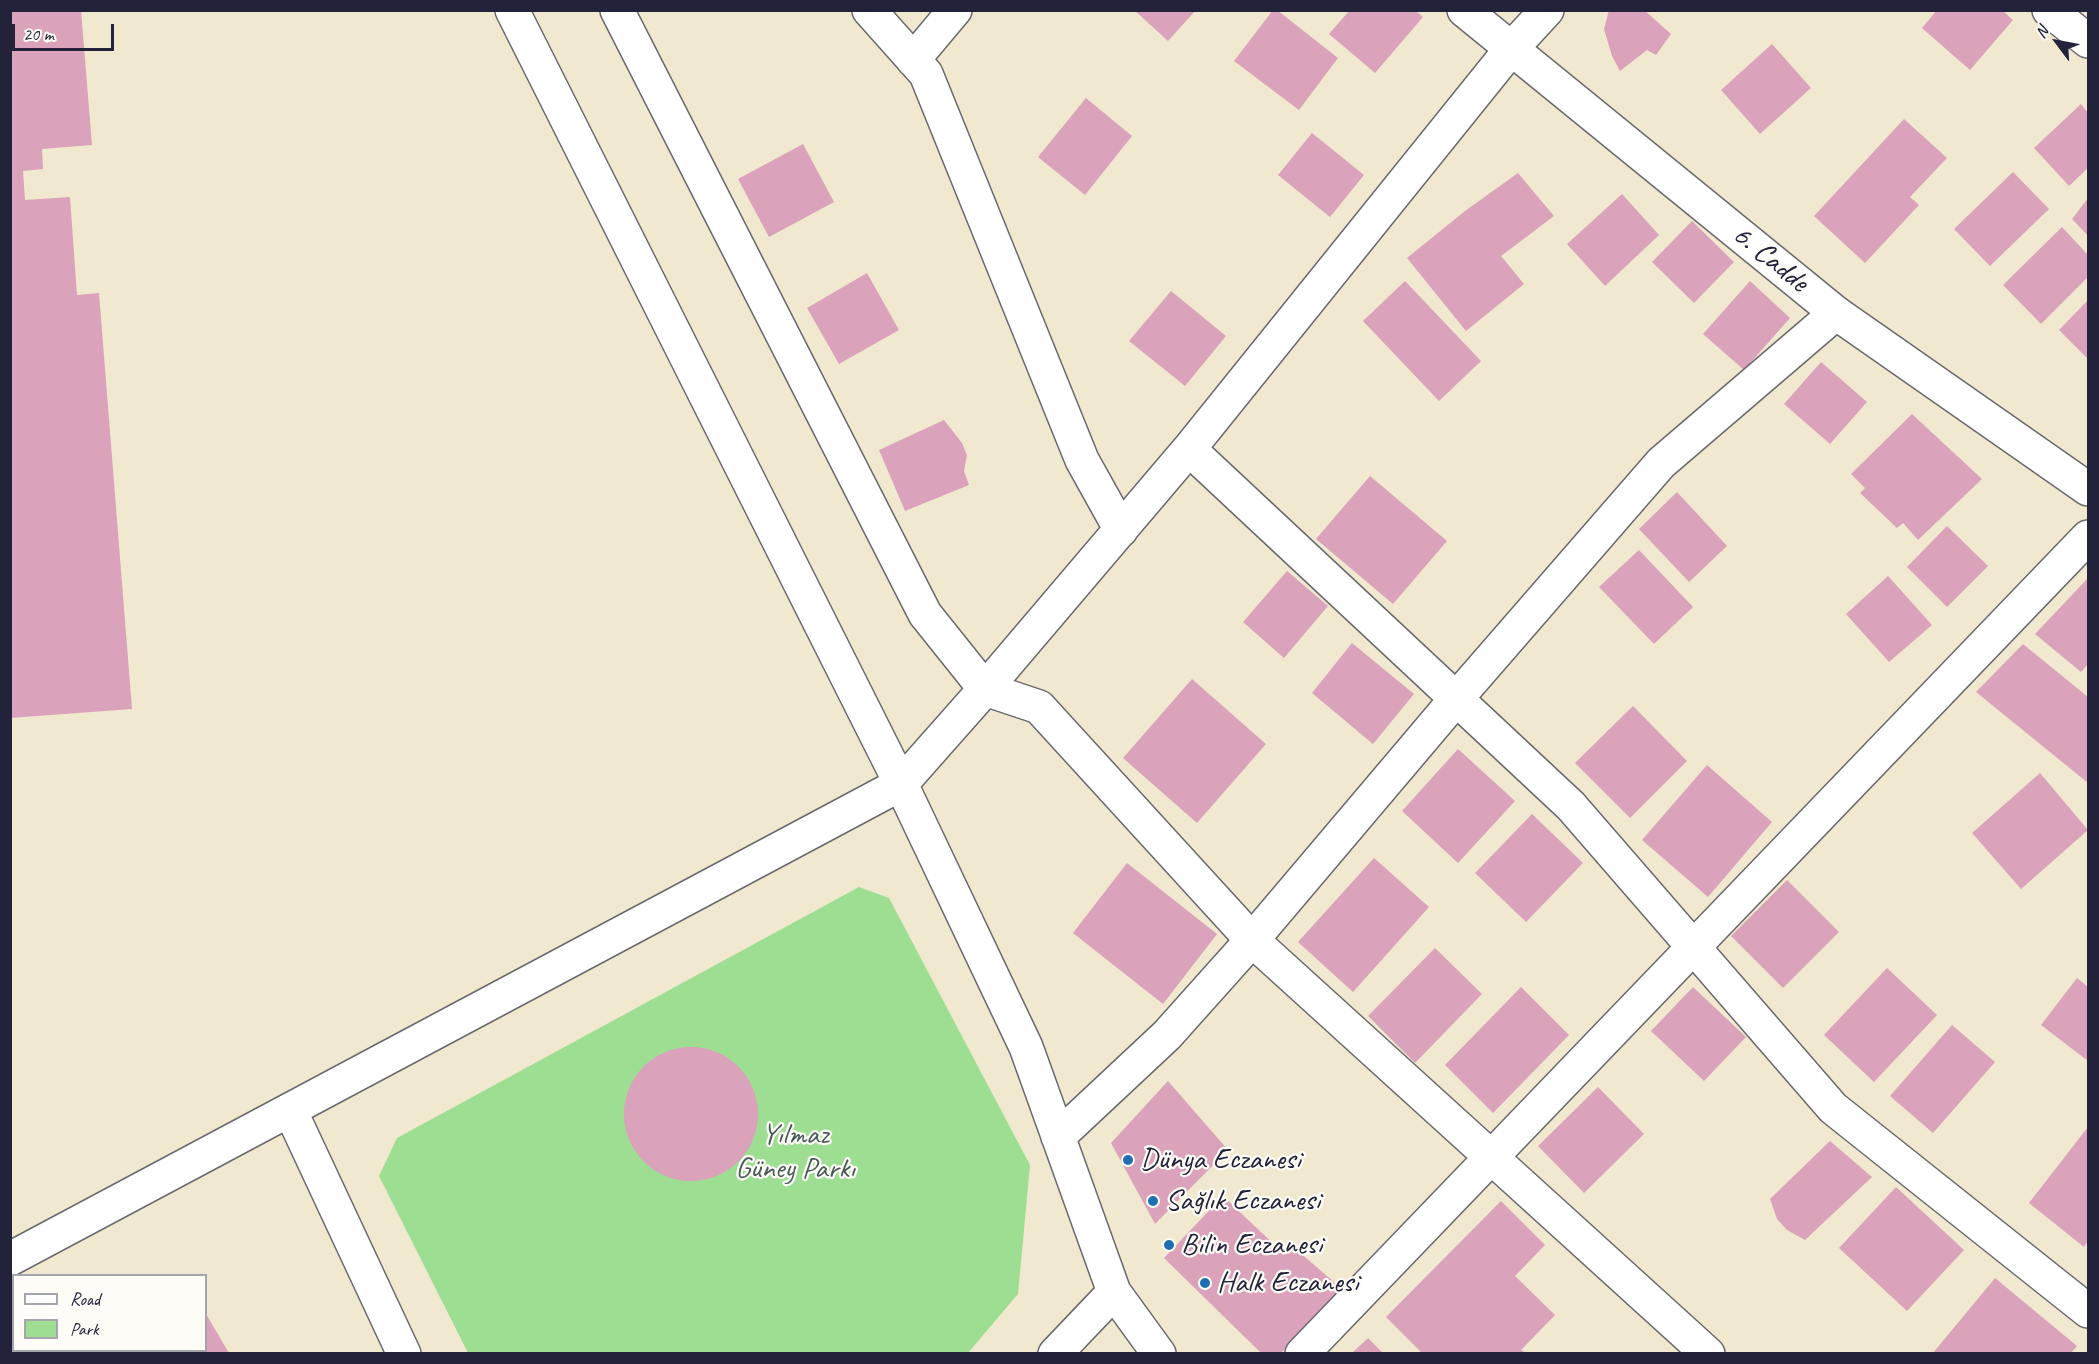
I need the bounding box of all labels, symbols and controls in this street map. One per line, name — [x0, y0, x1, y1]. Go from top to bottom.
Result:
scale bar — [15, 12, 117, 50]
north arrow — [2027, 12, 2087, 72]
text: 20 m — [23, 23, 54, 45]
text: N — [2031, 23, 2053, 42]
street label: 6. Cadde — [1725, 218, 1815, 300]
park label: Yılmaz Güney Parkı — [735, 1117, 855, 1188]
place label: Dünya Eczanesi — [1140, 1142, 1301, 1178]
marker: Dünya Eczanesi — [1121, 1153, 1135, 1167]
place label: Sağlık Eczanesi — [1165, 1183, 1320, 1219]
marker: Sağlık Eczanesi — [1146, 1194, 1160, 1208]
place label: Bilin Eczanesi — [1181, 1227, 1322, 1263]
marker: Bilin Eczanesi — [1162, 1238, 1176, 1252]
place label: Halk Eczanesi — [1217, 1265, 1358, 1301]
legend — [12, 1274, 207, 1352]
marker: Halk Eczanesi — [1198, 1276, 1212, 1290]
text: Road — [70, 1288, 100, 1310]
text: Park — [70, 1318, 99, 1340]

